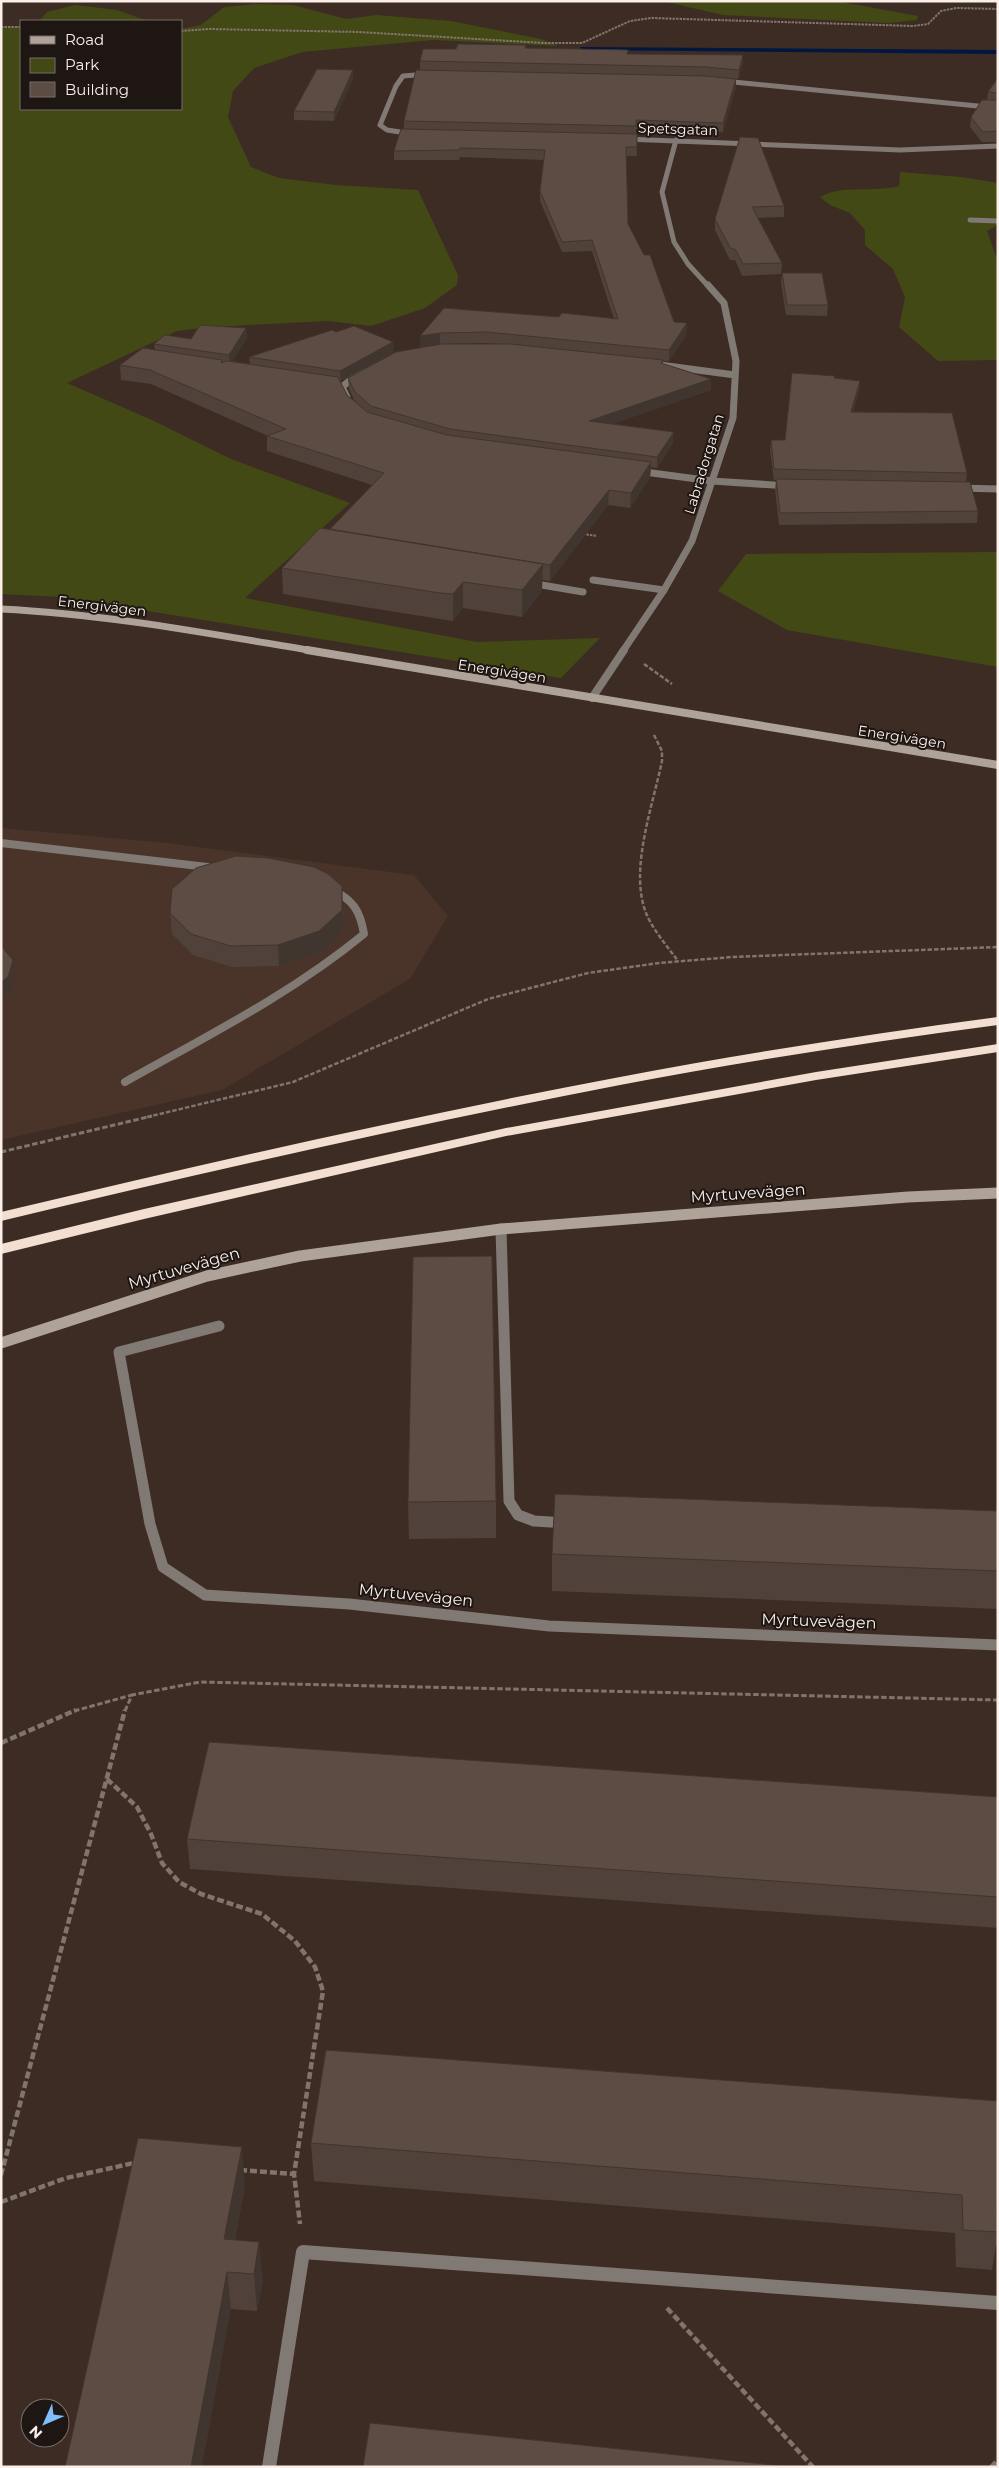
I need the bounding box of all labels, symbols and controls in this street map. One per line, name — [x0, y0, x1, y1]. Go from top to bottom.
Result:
legend — [20, 20, 182, 110]
text: Road — [65, 30, 104, 49]
text: Park — [65, 55, 99, 74]
text: Building — [65, 80, 129, 99]
street label: Spetsgatan — [638, 119, 718, 139]
street label: Labradorgatan — [680, 412, 728, 516]
street label: Energivägen — [57, 592, 147, 620]
street label: Energivägen — [457, 655, 547, 687]
street label: Energivägen — [857, 721, 947, 753]
street label: Myrtuvevägen — [690, 1180, 806, 1206]
street label: Myrtuvevägen — [126, 1243, 242, 1293]
street label: Myrtuvevägen — [358, 1580, 474, 1610]
street label: Myrtuvevägen — [761, 1609, 877, 1633]
north arrow — [20, 2398, 70, 2448]
text: N — [25, 2422, 46, 2443]

